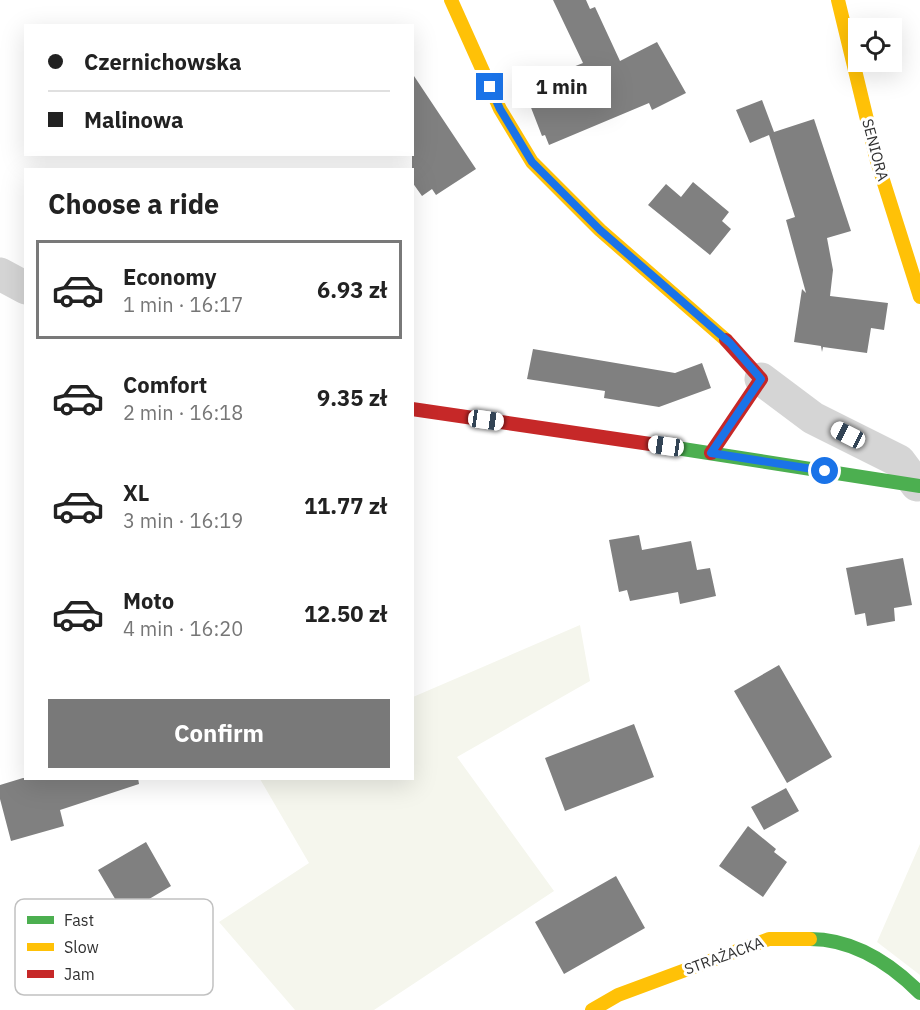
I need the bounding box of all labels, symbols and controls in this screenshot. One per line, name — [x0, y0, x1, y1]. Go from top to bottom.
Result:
map controls — [848, 18, 902, 72]
button: locate — [848, 18, 902, 72]
text: Czernichowska — [84, 47, 242, 76]
callout: 1 min — [511, 66, 610, 108]
route end — [476, 73, 503, 100]
text: 1 min — [535, 73, 588, 100]
text: Malinowa — [84, 105, 184, 134]
street label: SENIORA — [858, 117, 893, 184]
text: Choose a ride — [48, 186, 219, 221]
text: Economy — [123, 262, 217, 291]
icon: car — [51, 263, 105, 317]
text: 6.93 zł — [317, 275, 387, 304]
text: 1 min · 16:17 — [123, 291, 243, 318]
text: Comfort — [123, 370, 207, 399]
icon: car — [51, 371, 105, 425]
text: 9.35 zł — [317, 383, 387, 412]
text: 2 min · 16:18 — [123, 399, 243, 426]
car — [467, 409, 505, 431]
car — [828, 419, 868, 451]
car — [647, 435, 685, 457]
route start — [811, 457, 838, 484]
text: XL — [123, 478, 149, 507]
icon: car — [51, 479, 105, 533]
text: 11.77 zł — [304, 491, 387, 520]
text: 3 min · 16:19 — [123, 507, 243, 534]
text: Moto — [123, 586, 174, 615]
icon: car — [51, 587, 105, 641]
text: 12.50 zł — [304, 599, 387, 628]
text: 4 min · 16:20 — [123, 615, 243, 642]
button: Confirm — [48, 699, 390, 768]
legend — [15, 899, 213, 995]
text: Fast — [64, 910, 94, 930]
street label: STRAŻACKA — [682, 932, 766, 979]
text: Slow — [64, 937, 99, 957]
text: Jam — [64, 964, 95, 984]

